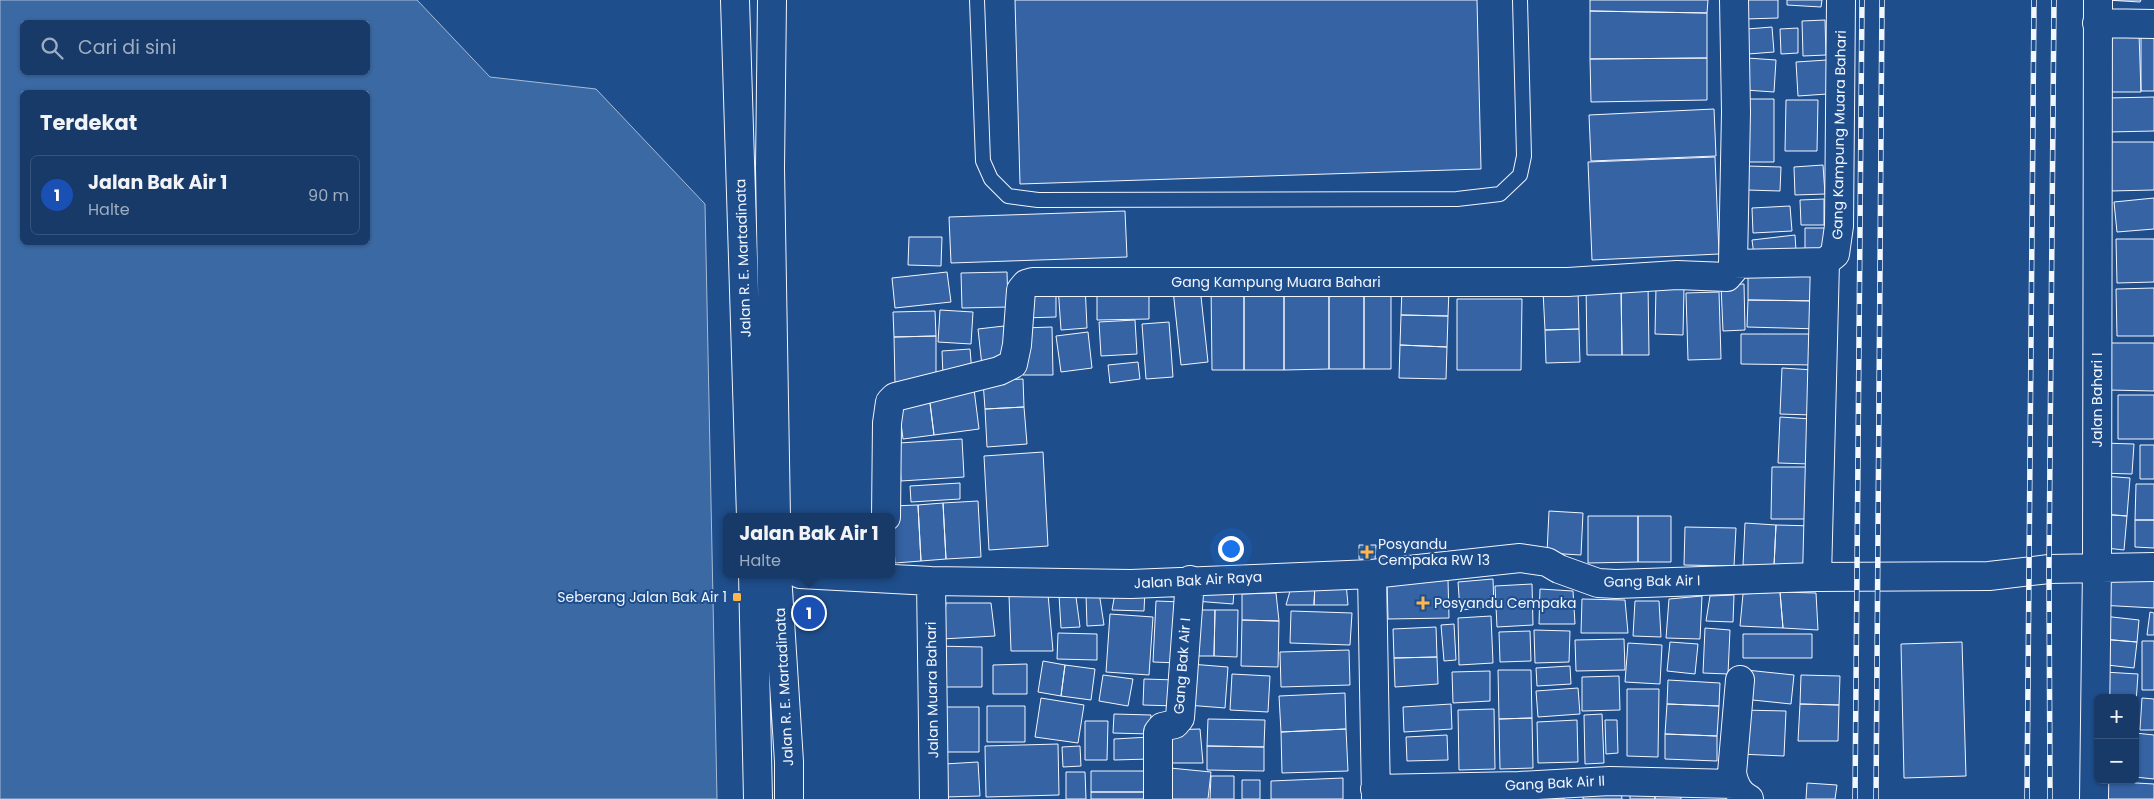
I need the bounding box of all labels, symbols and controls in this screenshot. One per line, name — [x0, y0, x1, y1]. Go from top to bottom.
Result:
search box — [20, 20, 370, 75]
street label: Gang Kampung Muara Bahari — [1827, 30, 1851, 240]
icon: search — [38, 34, 66, 62]
text: Cari di sini — [78, 34, 176, 61]
text: Terdekat — [40, 108, 137, 137]
text: Jalan Bak Air 1 — [88, 169, 227, 196]
street label: Jalan R. E. Martadinata — [730, 178, 756, 338]
text: 1 — [54, 184, 60, 207]
text: 90 m — [308, 184, 349, 207]
text: Halte — [88, 198, 130, 221]
street label: Gang Kampung Muara Bahari — [1171, 272, 1381, 292]
street label: Jalan Bahari I — [2087, 353, 2107, 447]
popup — [723, 513, 895, 578]
text: Jalan Bak Air 1 — [739, 520, 879, 547]
place label: Posyandu Cempaka RW 13 — [1378, 534, 1490, 570]
your location — [1218, 536, 1244, 562]
marker: Posyandu Cempaka RW 13 — [1360, 545, 1374, 559]
text: Halte — [739, 549, 781, 572]
street label: Jalan Bak Air Raya — [1133, 567, 1263, 593]
street label: Gang Bak Air I — [1603, 570, 1701, 592]
place label: Seberang Jalan Bak Air 1 — [557, 587, 727, 607]
marker: Seberang Jalan Bak Air 1 — [731, 591, 743, 603]
place label: Posyandu Cempaka — [1434, 593, 1576, 613]
pin: 1 — [793, 594, 825, 632]
marker: Posyandu Cempaka — [1416, 596, 1430, 610]
street label: Jalan R. E. Martadinata — [770, 607, 798, 767]
street label: Gang Bak Air I — [1169, 617, 1195, 715]
street label: Jalan Muara Bahari — [921, 622, 943, 758]
map controls — [2094, 694, 2139, 784]
button: + — [2094, 694, 2139, 739]
button: − — [2094, 739, 2139, 784]
street label: Gang Bak Air II — [1504, 770, 1606, 796]

